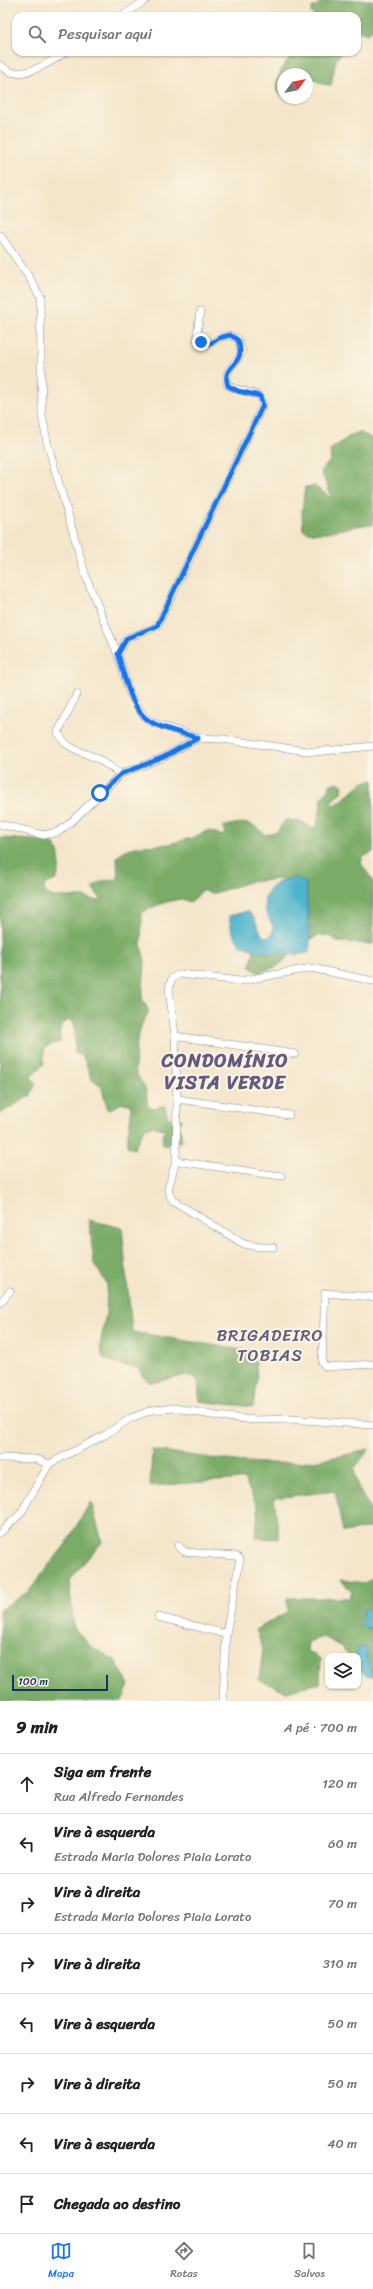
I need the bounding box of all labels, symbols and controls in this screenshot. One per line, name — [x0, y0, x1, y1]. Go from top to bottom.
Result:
search box — [12, 12, 361, 56]
text: Pesquisar aqui — [58, 21, 152, 47]
icon: search — [26, 23, 48, 45]
north arrow — [277, 68, 313, 104]
route end — [192, 333, 210, 351]
route start — [91, 784, 109, 802]
district label: CONDOMÍNIO VISTA VERDE — [160, 1044, 289, 1099]
district label: BRIGADEIRO TOBIAS — [216, 1320, 324, 1370]
map controls — [325, 1653, 361, 1689]
button: layers — [325, 1653, 361, 1689]
text: 100 m — [18, 1672, 48, 1691]
scale bar — [12, 1673, 108, 1692]
text: 9 min — [16, 1712, 58, 1742]
text: A pé · 700 m — [284, 1716, 357, 1739]
text: Siga em frente — [54, 1759, 151, 1785]
text: 120 m — [322, 1772, 357, 1795]
icon: ahead — [16, 1773, 38, 1795]
text: Rua Alfredo Fernandes — [54, 1785, 184, 1808]
text: Vire à esquerda — [54, 1819, 155, 1845]
text: 60 m — [328, 1832, 357, 1855]
icon: left — [16, 1833, 38, 1855]
text: Estrada Maria Dolores Piaia Lorato — [54, 1845, 251, 1868]
text: Vire à direita — [54, 1879, 140, 1905]
text: 70 m — [328, 1892, 357, 1915]
icon: right — [16, 1893, 38, 1915]
text: Estrada Maria Dolores Piaia Lorato — [54, 1905, 251, 1928]
text: Vire à direita — [54, 1951, 140, 1977]
text: 310 m — [323, 1952, 357, 1975]
icon: right — [16, 1953, 38, 1975]
text: Vire à esquerda — [54, 2011, 155, 2037]
text: 50 m — [327, 2012, 357, 2035]
icon: left — [16, 2013, 38, 2035]
text: Vire à direita — [54, 2071, 140, 2097]
text: 50 m — [327, 2072, 357, 2095]
icon: right — [16, 2073, 38, 2095]
text: Vire à esquerda — [54, 2131, 155, 2157]
text: 40 m — [327, 2132, 357, 2155]
icon: left — [16, 2133, 38, 2155]
text: Chegada ao destino — [54, 2191, 180, 2217]
icon: arrive — [16, 2193, 38, 2215]
tab: Mapa — [48, 2240, 74, 2283]
tab: Rotas — [170, 2240, 198, 2283]
tab: Salvos — [294, 2240, 325, 2283]

